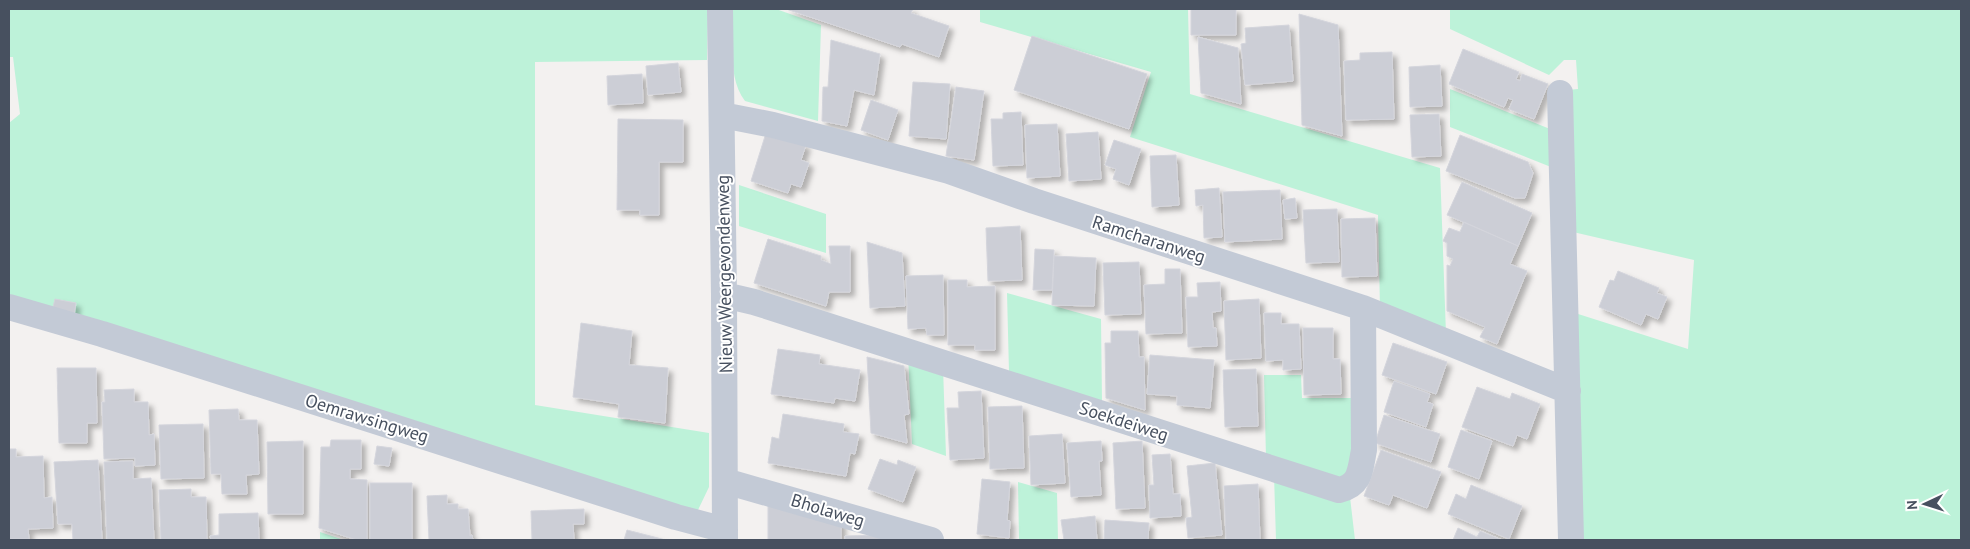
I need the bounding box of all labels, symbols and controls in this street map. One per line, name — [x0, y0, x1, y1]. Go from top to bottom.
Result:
street label: Nieuw Weergevondenweg — [711, 175, 737, 373]
street label: Ramcharanweg — [1090, 210, 1208, 268]
street label: Oemrawsingweg — [302, 388, 432, 448]
street label: Soekdeiweg — [1077, 396, 1171, 446]
north arrow — [1900, 479, 1950, 529]
street label: Bholaweg — [788, 488, 868, 532]
text: N — [1903, 500, 1921, 510]

